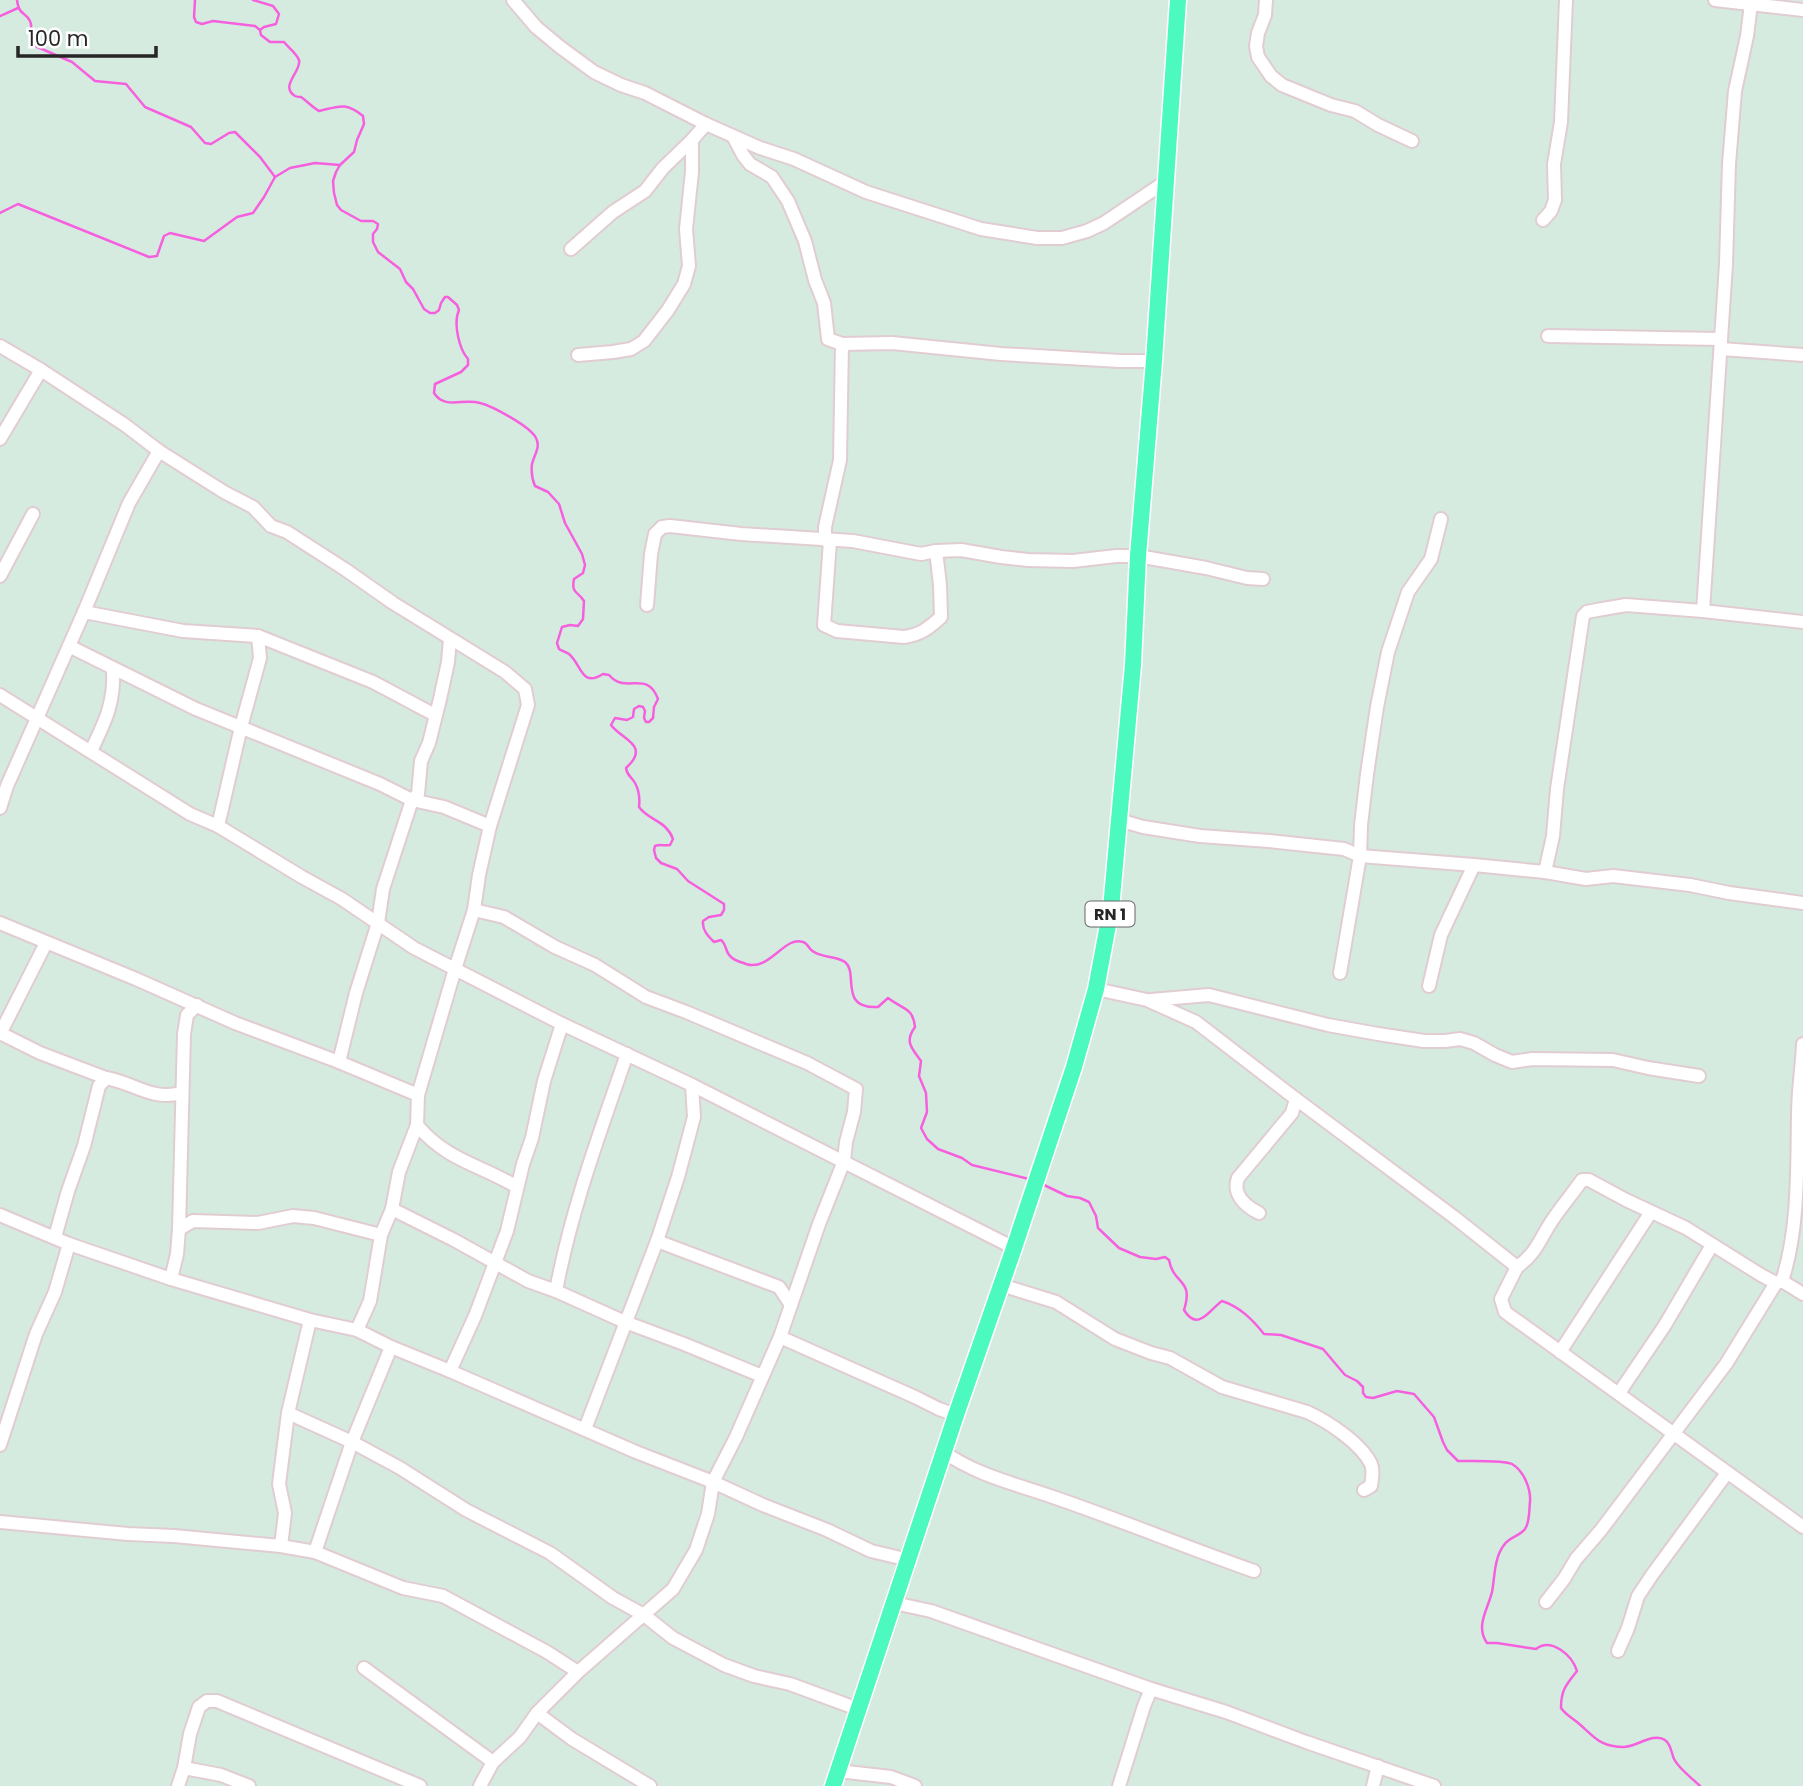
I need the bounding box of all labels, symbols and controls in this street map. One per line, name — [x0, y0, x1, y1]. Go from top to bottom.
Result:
scale bar — [18, 14, 156, 58]
text: 100 m — [28, 24, 88, 53]
road number: RN 1 — [1086, 902, 1134, 926]

